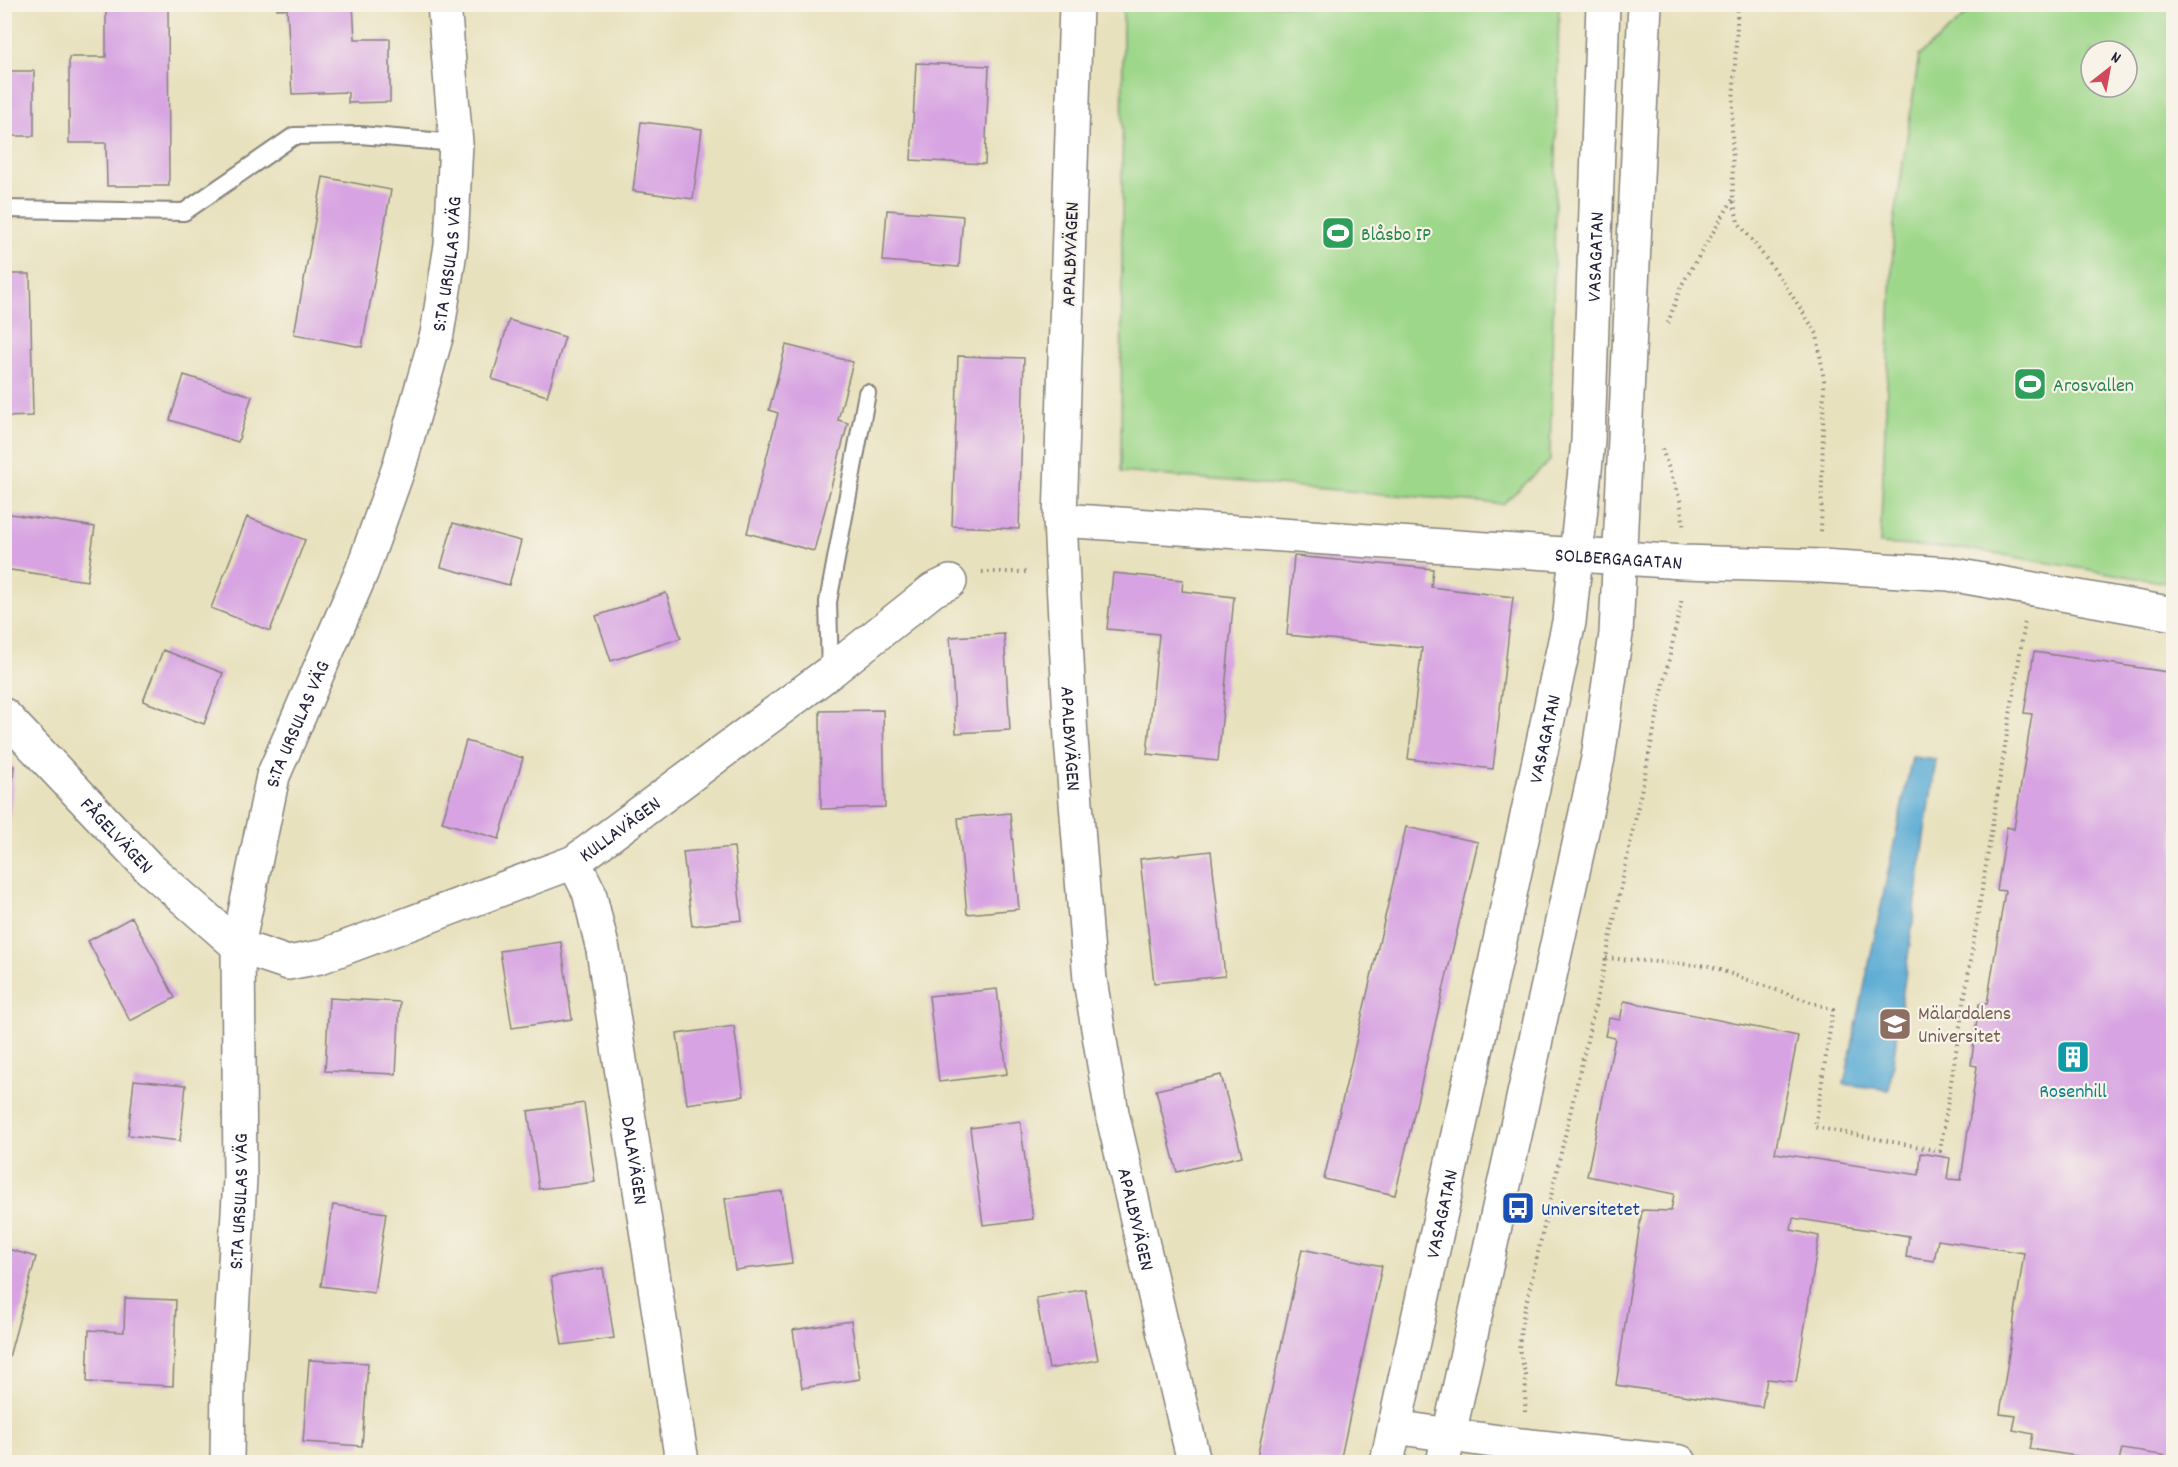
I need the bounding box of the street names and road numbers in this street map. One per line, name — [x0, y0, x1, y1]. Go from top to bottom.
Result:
street label: S:TA URSULAS VÄG — [427, 196, 470, 334]
street label: APALBYVÄGEN — [1056, 201, 1088, 307]
street label: VASAGATAN — [1582, 211, 1613, 302]
street label: SOLBERGAGATAN — [1554, 542, 1683, 579]
street label: S:TA URSULAS VÄG — [260, 657, 338, 790]
street label: APALBYVÄGEN — [1051, 685, 1086, 792]
street label: VASAGATAN — [1523, 692, 1570, 786]
street label: KULLAVÄGEN — [574, 791, 668, 870]
street label: FÅGELVÄGEN — [72, 792, 158, 881]
street label: DALAVÄGEN — [612, 1114, 653, 1207]
street label: S:TA URSULAS VÄG — [224, 1133, 257, 1270]
street label: APALBYVÄGEN — [1108, 1165, 1160, 1274]
street label: VASAGATAN — [1420, 1167, 1467, 1261]

